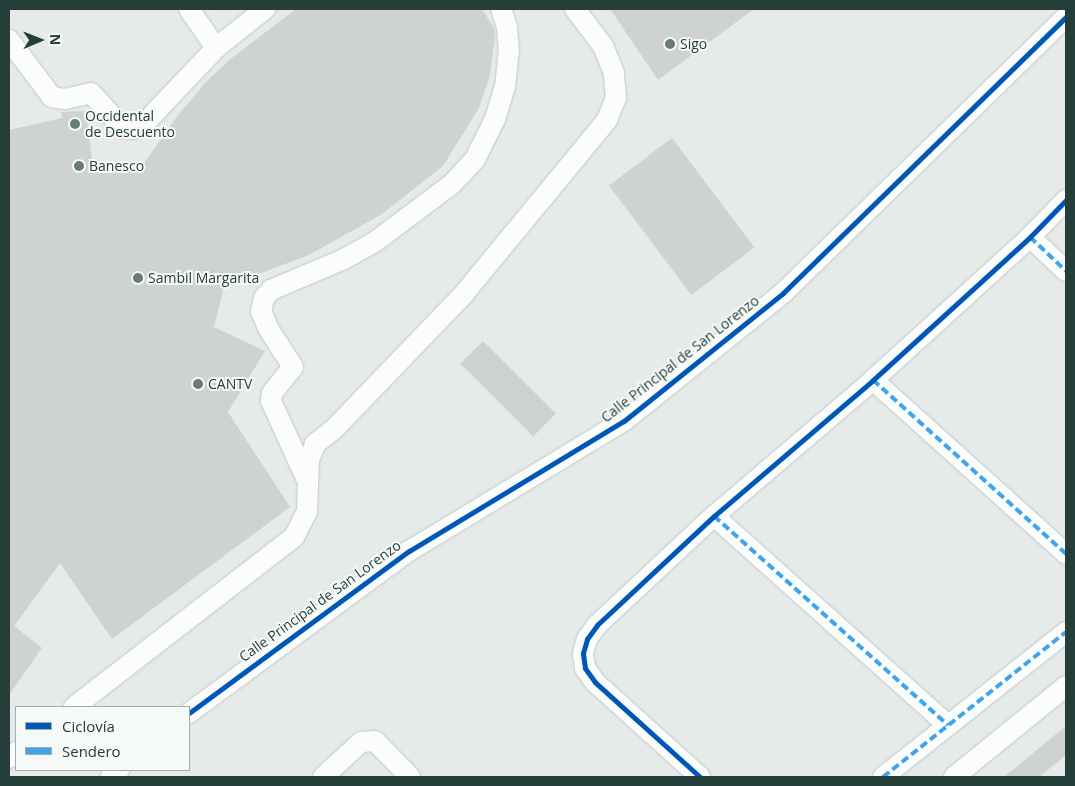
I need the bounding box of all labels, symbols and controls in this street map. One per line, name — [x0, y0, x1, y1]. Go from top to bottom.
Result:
north arrow — [15, 15, 65, 65]
text: N — [46, 34, 65, 46]
place label: Sigo — [680, 36, 707, 52]
marker: Sigo — [664, 38, 676, 50]
place label: Occidental de Descuento — [85, 108, 175, 140]
marker: Occidental de Descuento — [69, 118, 81, 130]
place label: Banesco — [89, 158, 144, 174]
marker: Banesco — [73, 160, 85, 172]
place label: Sambil Margarita — [148, 270, 259, 286]
marker: Sambil Margarita — [132, 272, 144, 284]
street label: Calle Principal de San Lorenzo — [598, 292, 762, 426]
place label: CANTV — [208, 376, 252, 392]
marker: CANTV — [192, 378, 204, 390]
street label: Calle Principal de San Lorenzo — [236, 537, 404, 665]
legend — [15, 706, 190, 771]
text: Ciclovía — [62, 716, 115, 736]
text: Sendero — [62, 741, 121, 761]

